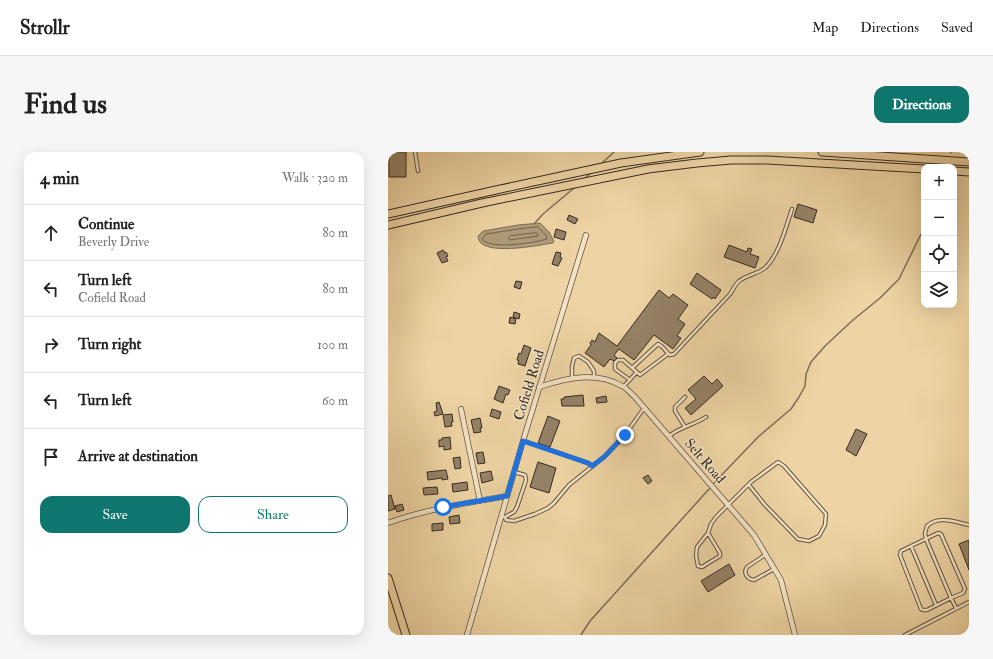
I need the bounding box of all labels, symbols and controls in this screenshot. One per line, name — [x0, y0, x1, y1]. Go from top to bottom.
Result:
text: Strollr — [20, 16, 70, 40]
text: Map — [812, 19, 838, 36]
text: Directions — [860, 19, 919, 36]
text: Saved — [941, 19, 973, 36]
button: Directions — [874, 86, 969, 123]
text: Find us — [24, 87, 107, 122]
map controls — [921, 164, 957, 308]
button: + — [921, 164, 957, 200]
text: 4 min — [40, 168, 79, 189]
text: Walk · 320 m — [282, 170, 348, 186]
button: − — [921, 200, 957, 236]
text: Continue — [78, 215, 134, 234]
icon: ahead — [40, 222, 62, 244]
text: 80 m — [322, 225, 348, 241]
text: Beverly Drive — [78, 234, 149, 250]
button: locate — [921, 236, 957, 272]
text: Turn left — [78, 271, 132, 290]
button: layers — [921, 272, 957, 308]
icon: left — [40, 278, 62, 300]
text: 80 m — [322, 281, 348, 297]
text: Cofield Road — [78, 290, 146, 306]
icon: right — [40, 334, 62, 356]
text: Turn right — [78, 335, 141, 354]
text: 100 m — [317, 337, 348, 353]
street label: Cofield Road — [510, 347, 548, 422]
icon: left — [40, 390, 62, 412]
text: Turn left — [78, 391, 132, 410]
text: 60 m — [322, 393, 348, 409]
route end — [616, 426, 634, 444]
street label: Selt Road — [681, 435, 729, 487]
icon: arrive — [40, 446, 62, 468]
text: Arrive at destination — [78, 447, 198, 466]
button: Save — [40, 496, 190, 533]
button: Share — [198, 496, 348, 533]
route start — [434, 498, 452, 516]

